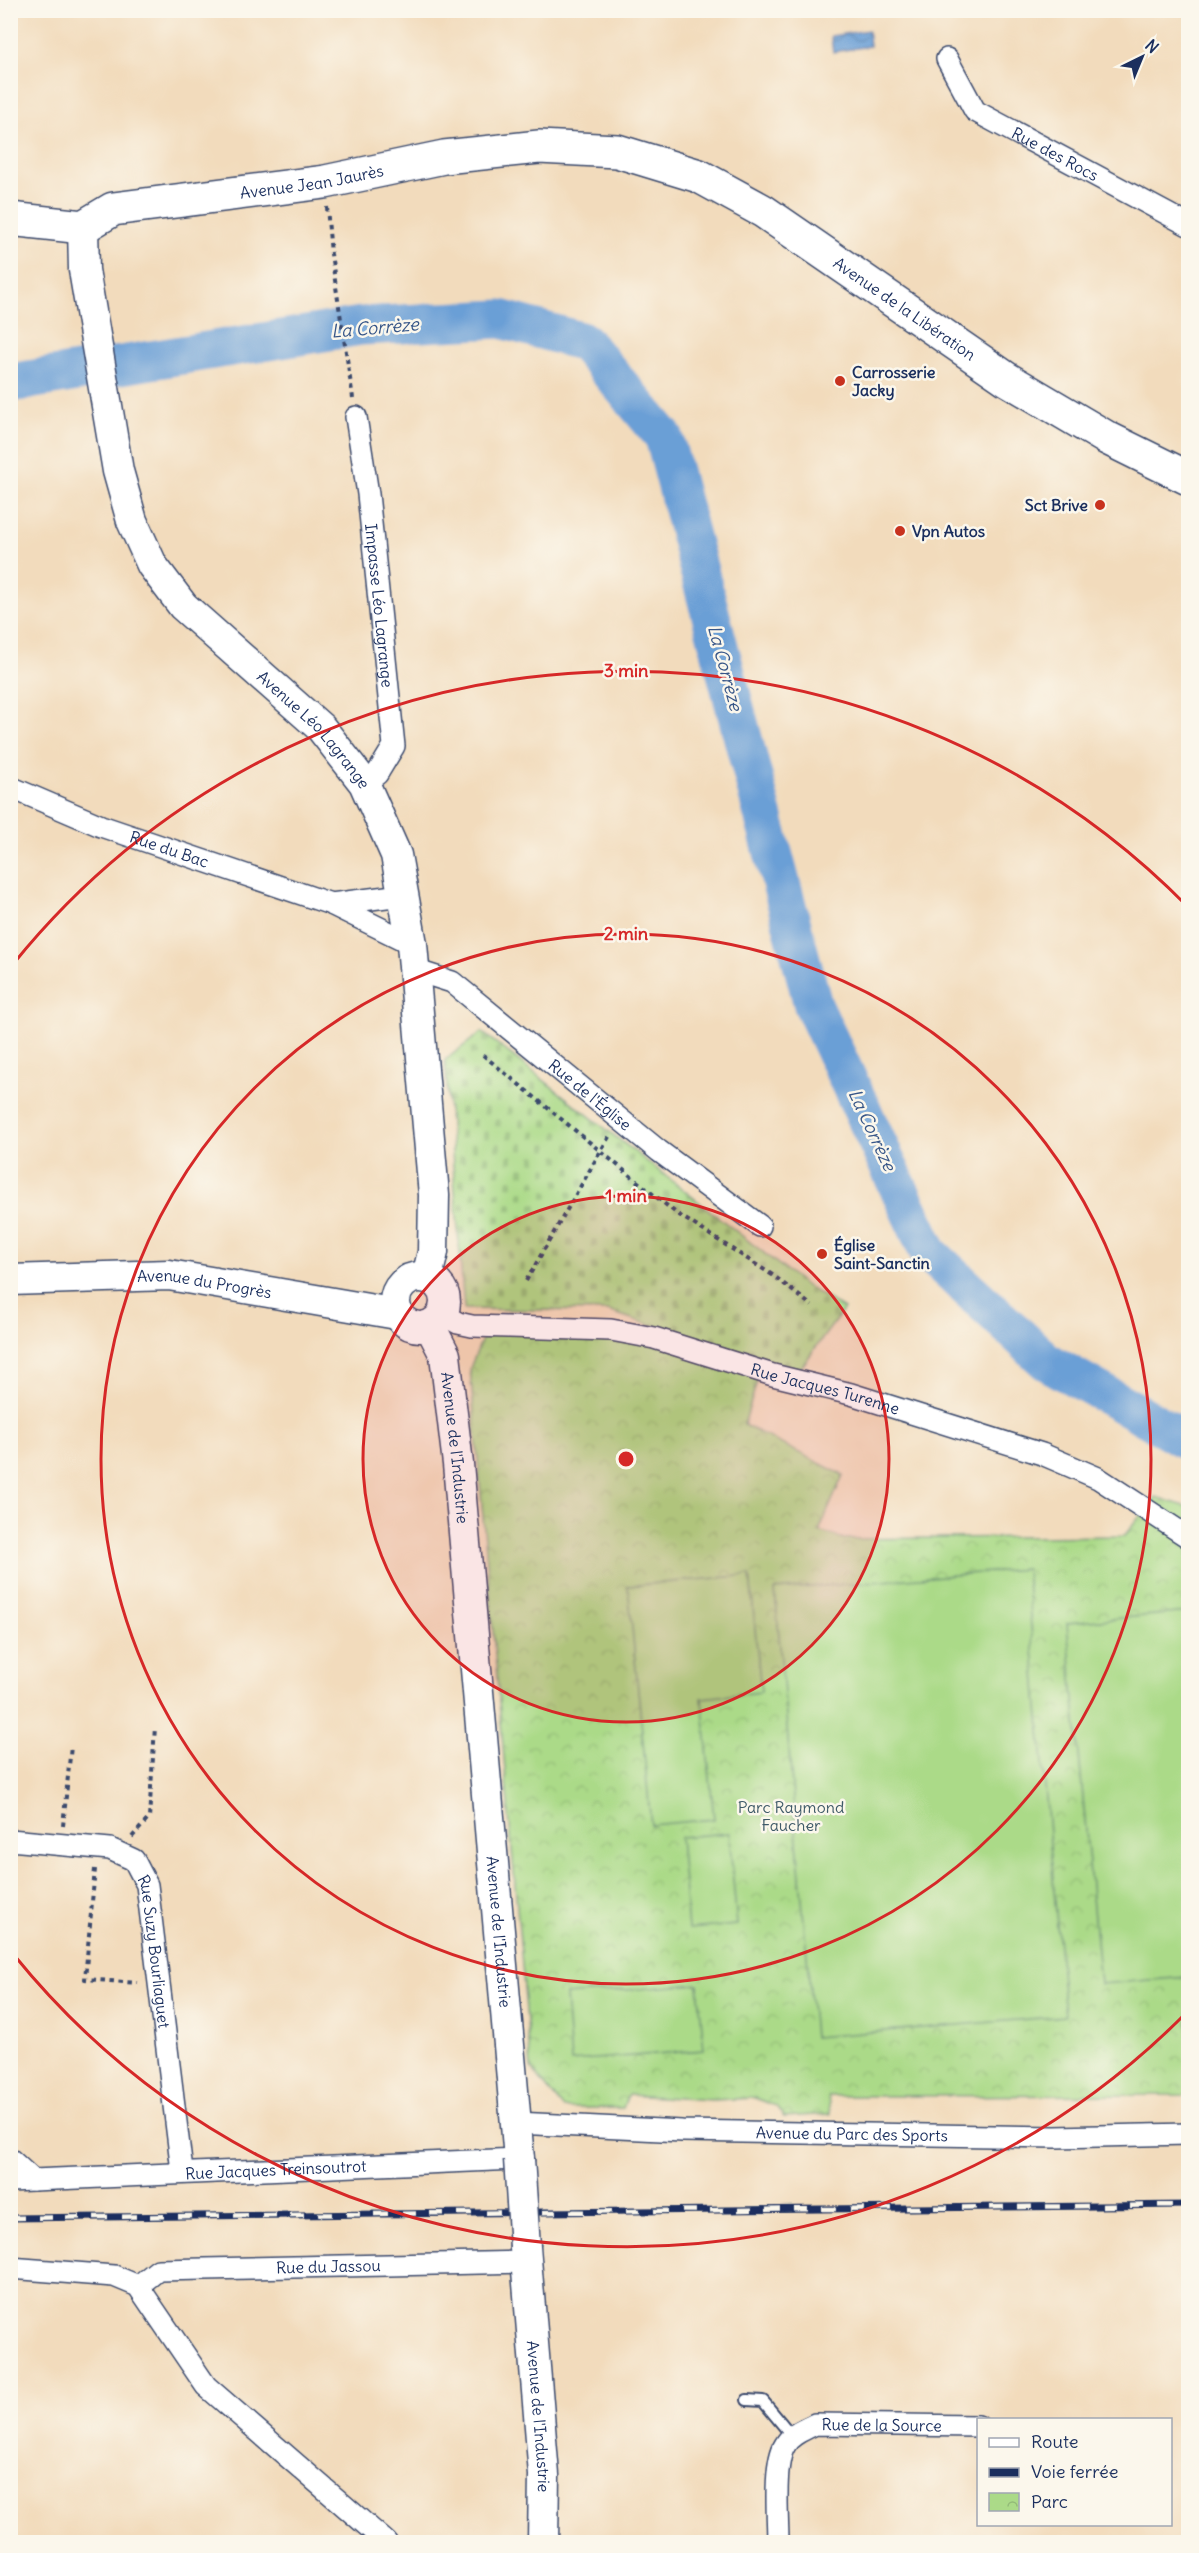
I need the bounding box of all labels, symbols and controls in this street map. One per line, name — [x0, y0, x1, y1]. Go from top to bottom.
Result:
north arrow — [1112, 27, 1172, 87]
text: N — [1141, 35, 1163, 57]
street label: Rue des Rocs — [1008, 123, 1102, 185]
street label: Avenue Jean Jaurès — [239, 160, 385, 203]
street label: Avenue de la Libération — [830, 253, 980, 364]
water label: La Corrèze — [330, 312, 421, 343]
place label: Carrosserie Jacky — [852, 362, 936, 401]
marker: Carrosserie Jacky — [833, 374, 847, 388]
place label: Sct Brive — [1025, 495, 1088, 515]
marker: Sct Brive — [1093, 498, 1107, 512]
place label: Vpn Autos — [912, 521, 985, 542]
street label: Impasse Léo Lagrange — [361, 522, 398, 688]
marker: Vpn Autos — [893, 524, 907, 538]
water label: La Corrèze — [703, 622, 748, 715]
text: 3 min — [604, 659, 649, 682]
street label: Avenue Léo Lagrange — [253, 666, 375, 791]
street label: Rue du Bac — [127, 826, 211, 872]
text: 2 min — [604, 922, 649, 945]
street label: Rue de l'Église — [544, 1055, 636, 1134]
water label: La Corrèze — [843, 1085, 902, 1176]
text: 1 min — [605, 1184, 647, 1207]
place label: Église Saint-Sanctin — [834, 1235, 930, 1273]
marker: Église Saint-Sanctin — [815, 1247, 829, 1261]
street label: Avenue du Progrès — [137, 1265, 273, 1302]
street label: Rue Jacques Turenne — [748, 1359, 902, 1419]
street label: Avenue de l'Industrie — [437, 1371, 473, 1524]
centre of rings — [616, 1449, 636, 1469]
park label: Parc Raymond Faucher — [738, 1797, 844, 1835]
street label: Avenue de l'Industrie — [482, 1855, 516, 2008]
street label: Rue Suzy Bourliaguet — [133, 1871, 175, 2030]
street label: Avenue du Parc des Sports — [756, 2122, 948, 2145]
street label: Rue Jacques Treinsoutrot — [185, 2156, 367, 2183]
street label: Rue du Jassou — [276, 2255, 381, 2277]
street label: Avenue de l'Industrie — [523, 2340, 554, 2492]
street label: Rue de la Source — [821, 2414, 942, 2436]
legend — [977, 2418, 1172, 2526]
text: Route — [1031, 2430, 1079, 2453]
text: Voie ferrée — [1031, 2460, 1118, 2483]
text: Parc — [1031, 2490, 1068, 2513]

